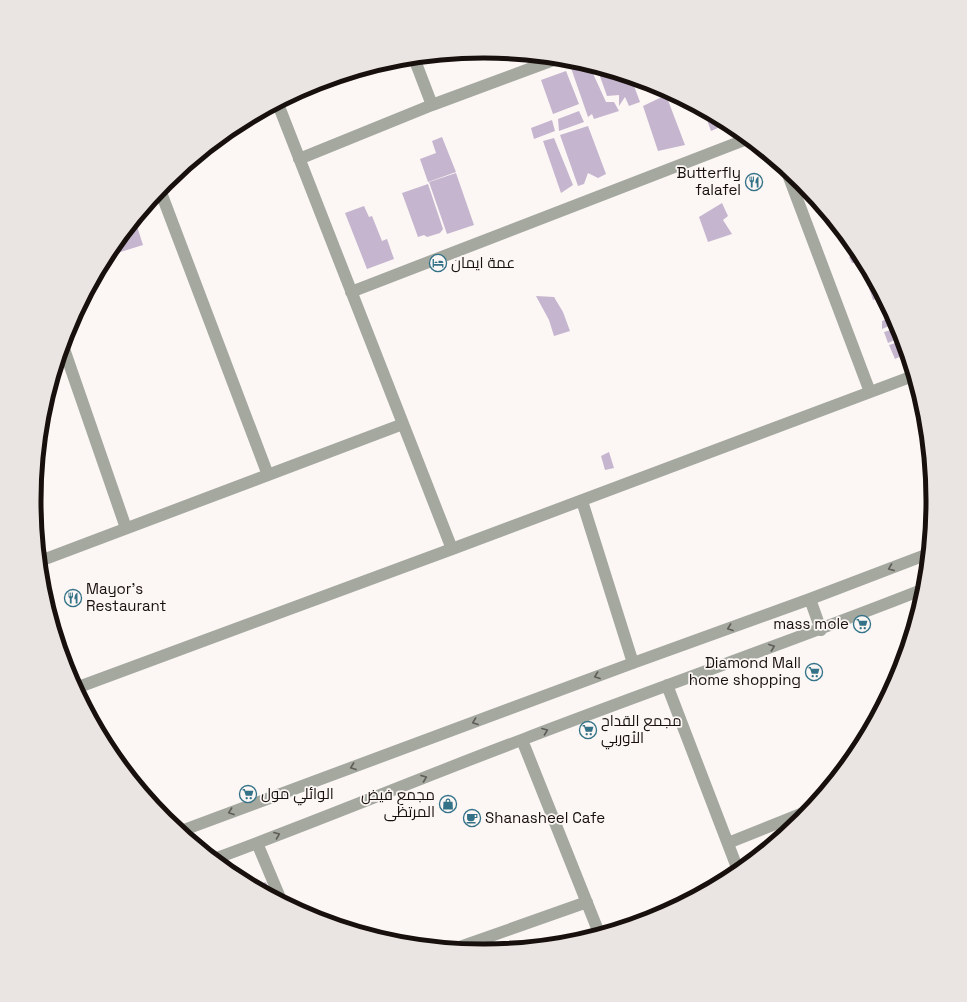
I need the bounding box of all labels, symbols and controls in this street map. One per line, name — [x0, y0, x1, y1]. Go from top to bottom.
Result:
place label: Butterfly falafel — [677, 163, 741, 199]
restaurant icon: Butterfly falafel — [744, 172, 764, 192]
hotel icon: عمة ايمان — [428, 253, 448, 273]
place label: عمة ايمان — [451, 253, 515, 273]
one-way arrow — [888, 564, 895, 572]
place label: Mayor's Restaurant — [86, 579, 167, 615]
restaurant icon: Mayor's Restaurant — [63, 588, 83, 608]
place label: mass mole — [773, 614, 849, 633]
supermarket icon: mass mole — [852, 614, 872, 634]
one-way arrow — [727, 623, 734, 632]
one-way arrow — [769, 643, 776, 652]
place label: Diamond Mall home shopping — [689, 653, 801, 689]
supermarket icon: Diamond Mall home shopping — [804, 662, 824, 682]
one-way arrow — [593, 672, 600, 680]
place label: مجمع القداح الأوربي — [601, 711, 682, 750]
one-way arrow — [471, 717, 478, 725]
supermarket icon: مجمع القداح الأوربي — [578, 720, 598, 740]
one-way arrow — [542, 727, 549, 735]
one-way arrow — [350, 762, 357, 771]
one-way arrow — [421, 774, 428, 782]
supermarket icon: الوائلي مول — [238, 784, 258, 804]
place label: الوائلي مول — [261, 784, 334, 806]
place label: مجمع فيض المرتظى — [361, 785, 435, 822]
shop icon: مجمع فيض المرتظى — [438, 794, 458, 814]
one-way arrow — [228, 808, 235, 816]
cafe icon: Shanasheel Cafe — [462, 808, 482, 828]
place label: Shanasheel Cafe — [485, 808, 605, 827]
one-way arrow — [274, 832, 281, 840]

